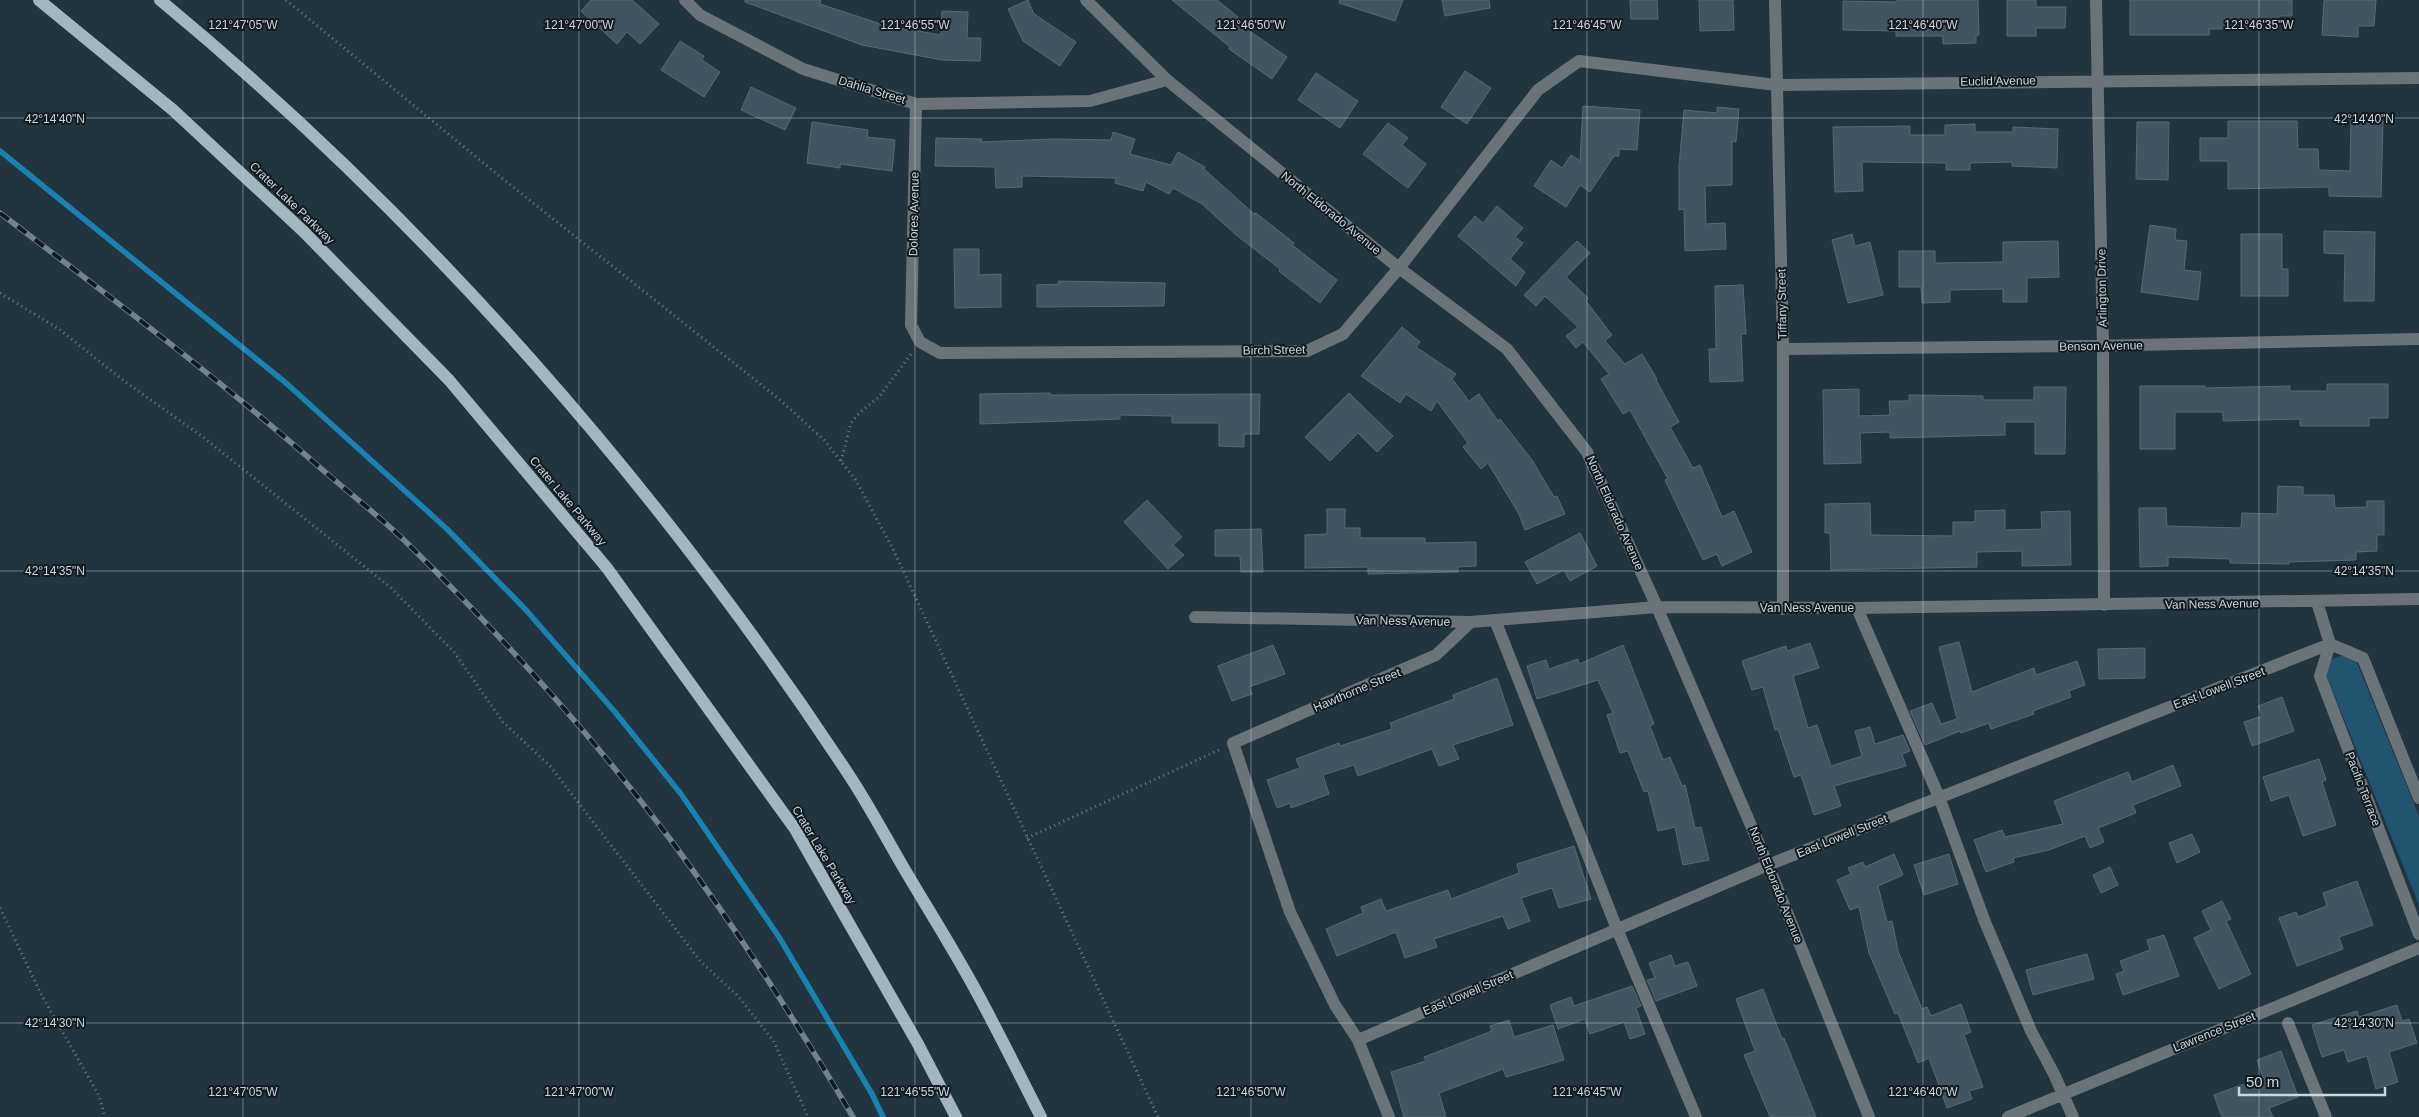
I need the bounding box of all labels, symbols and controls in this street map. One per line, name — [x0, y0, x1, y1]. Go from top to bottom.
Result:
text: 121°47'05"W — [208, 18, 278, 32]
text: 121°47'00"W — [544, 18, 614, 32]
text: 121°46'55"W — [880, 18, 950, 32]
text: 121°46'50"W — [1216, 18, 1286, 32]
text: 121°46'45"W — [1552, 18, 1622, 32]
text: 121°46'40"W — [1888, 18, 1958, 32]
text: 121°46'35"W — [2224, 18, 2294, 32]
street label: Dahlia Street — [837, 73, 908, 107]
street label: Euclid Avenue — [1960, 73, 2036, 89]
text: 42°14'40"N — [25, 112, 85, 126]
text: 42°14'40"N — [2334, 112, 2394, 126]
street label: Crater Lake Parkway — [247, 159, 337, 247]
street label: North Eldorado Avenue — [1278, 169, 1384, 258]
street label: Dolores Avenue — [906, 171, 922, 256]
street label: Arlington Drive — [2094, 248, 2110, 327]
street label: Tiffany Street — [1774, 268, 1790, 339]
street label: Benson Avenue — [2059, 338, 2143, 354]
street label: Birch Street — [1243, 342, 1306, 358]
street label: Crater Lake Parkway — [527, 454, 609, 548]
street label: North Eldorado Avenue — [1583, 454, 1647, 573]
text: 42°14'35"N — [25, 564, 85, 578]
text: 42°14'35"N — [2334, 564, 2394, 578]
street label: Van Ness Avenue — [2165, 596, 2260, 612]
street label: Van Ness Avenue — [1760, 601, 1854, 615]
street label: Van Ness Avenue — [1356, 613, 1451, 629]
street label: East Lowell Street — [2171, 664, 2267, 712]
street label: Hawthorne Street — [1311, 665, 1403, 715]
street label: Pacific Terrace — [2342, 750, 2384, 828]
street label: Crater Lake Parkway — [789, 803, 859, 907]
street label: East Lowell Street — [1795, 811, 1890, 861]
street label: North Eldorado Avenue — [1746, 825, 1806, 945]
street label: East Lowell Street — [1421, 967, 1516, 1018]
street label: Lawrence Street — [2171, 1009, 2258, 1055]
text: 42°14'30"N — [25, 1016, 85, 1030]
text: 42°14'30"N — [2334, 1016, 2394, 1030]
scale bar — [2239, 1064, 2385, 1096]
text: 50 m — [2246, 1073, 2279, 1090]
text: 121°47'05"W — [208, 1085, 278, 1099]
text: 121°47'00"W — [544, 1085, 614, 1099]
text: 121°46'55"W — [880, 1085, 950, 1099]
text: 121°46'50"W — [1216, 1085, 1286, 1099]
text: 121°46'45"W — [1552, 1085, 1622, 1099]
text: 121°46'40"W — [1888, 1085, 1958, 1099]

